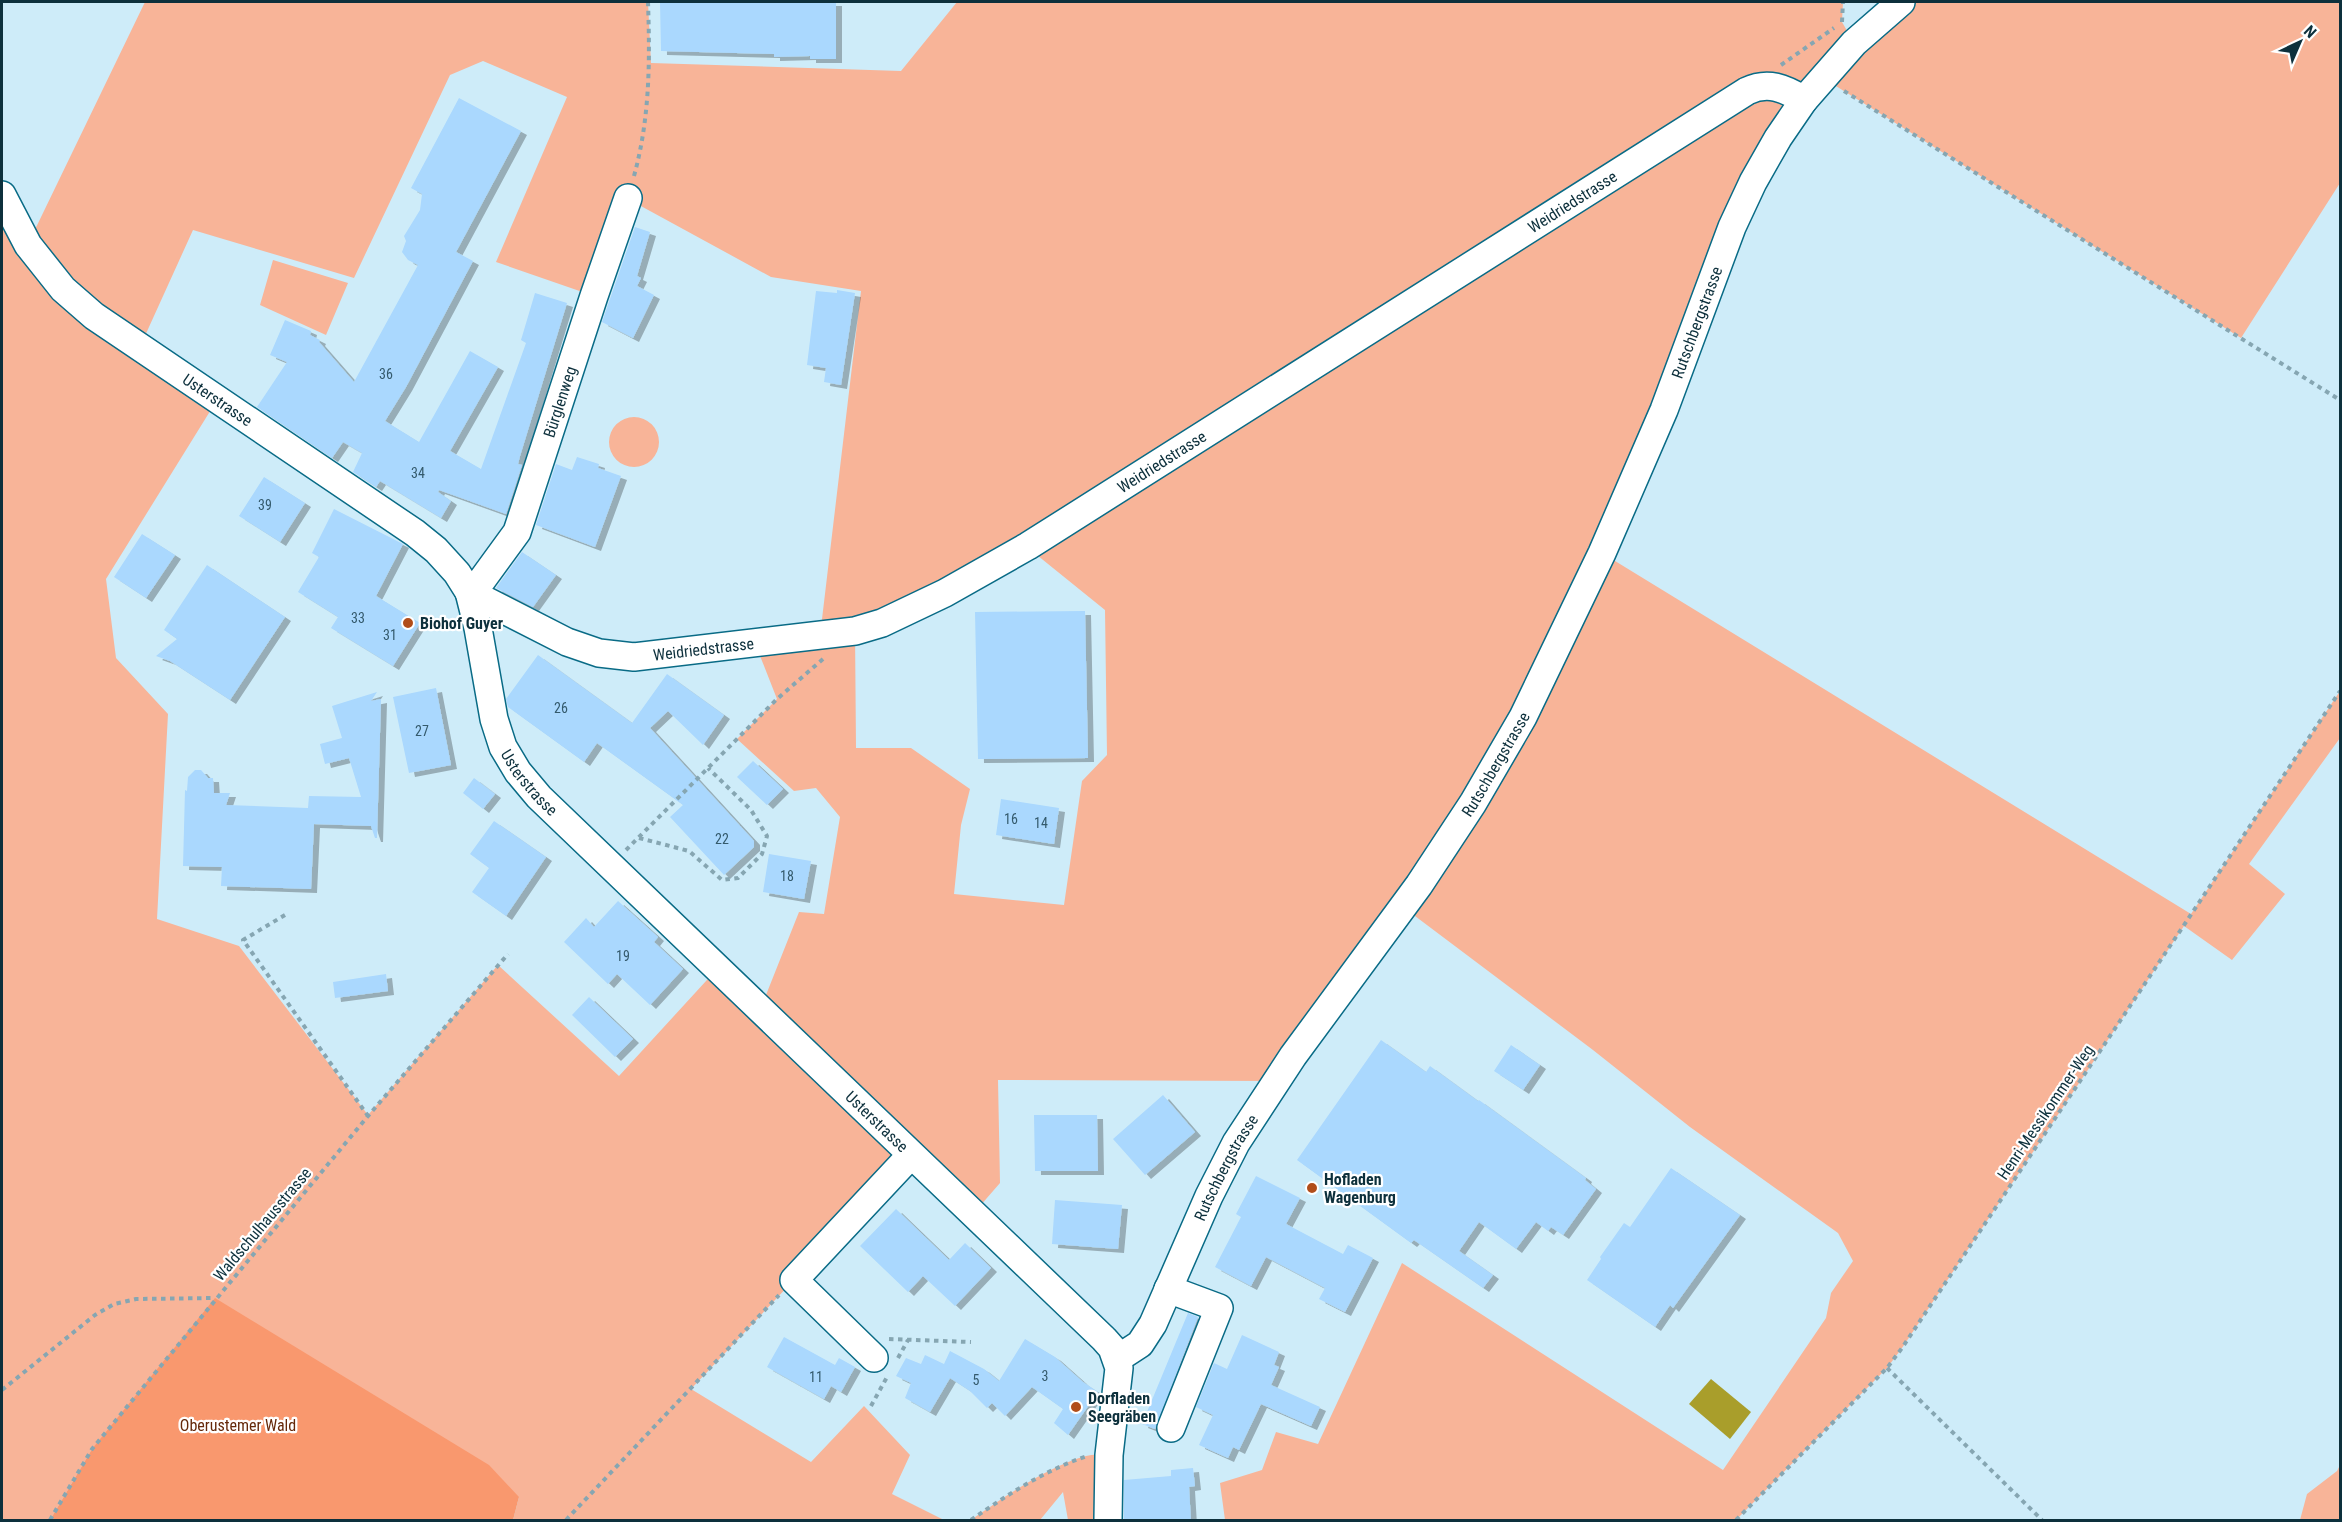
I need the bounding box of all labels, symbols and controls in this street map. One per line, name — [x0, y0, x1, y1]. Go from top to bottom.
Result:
north arrow — [2270, 12, 2330, 72]
text: N — [2300, 21, 2320, 42]
street label: Weidriedstrasse — [1525, 167, 1620, 237]
street label: Rutschbergstrasse — [1668, 264, 1726, 381]
street label: Bürglenweg — [539, 364, 580, 440]
house number: 36 — [379, 366, 393, 382]
street label: Usterstrasse — [179, 370, 256, 430]
street label: Weidriedstrasse — [1114, 427, 1210, 497]
house number: 34 — [411, 465, 425, 481]
house number: 39 — [258, 497, 272, 513]
house number: 33 — [351, 610, 365, 626]
place label: Biohof Guyer — [420, 614, 503, 633]
marker: Biohof Guyer — [401, 616, 415, 630]
house number: 31 — [383, 627, 397, 643]
street label: Weidriedstrasse — [652, 634, 755, 665]
house number: 26 — [554, 700, 568, 716]
street label: Rutschbergstrasse — [1458, 709, 1534, 820]
house number: 27 — [415, 723, 429, 739]
street label: Usterstrasse — [497, 746, 561, 820]
house number: 16 — [1004, 811, 1018, 827]
house number: 14 — [1034, 815, 1048, 831]
house number: 22 — [715, 831, 729, 847]
house number: 18 — [780, 868, 794, 884]
house number: 19 — [616, 948, 630, 964]
street label: Henri-Messikommer-Weg — [1993, 1041, 2098, 1183]
street label: Usterstrasse — [841, 1087, 912, 1156]
street label: Rutschbergstrasse — [1190, 1111, 1262, 1224]
street label: Waldschulhausstrasse — [210, 1164, 315, 1285]
place label: Hofladen Wagenburg — [1324, 1170, 1396, 1207]
marker: Hofladen Wagenburg — [1305, 1181, 1319, 1195]
house number: 3 — [1042, 1368, 1048, 1384]
house number: 11 — [809, 1369, 823, 1385]
house number: 5 — [973, 1372, 980, 1388]
place label: Dorfladen Seegräben — [1088, 1389, 1156, 1426]
marker: Dorfladen Seegräben — [1069, 1400, 1083, 1414]
park label: Oberustemer Wald — [180, 1416, 296, 1435]

